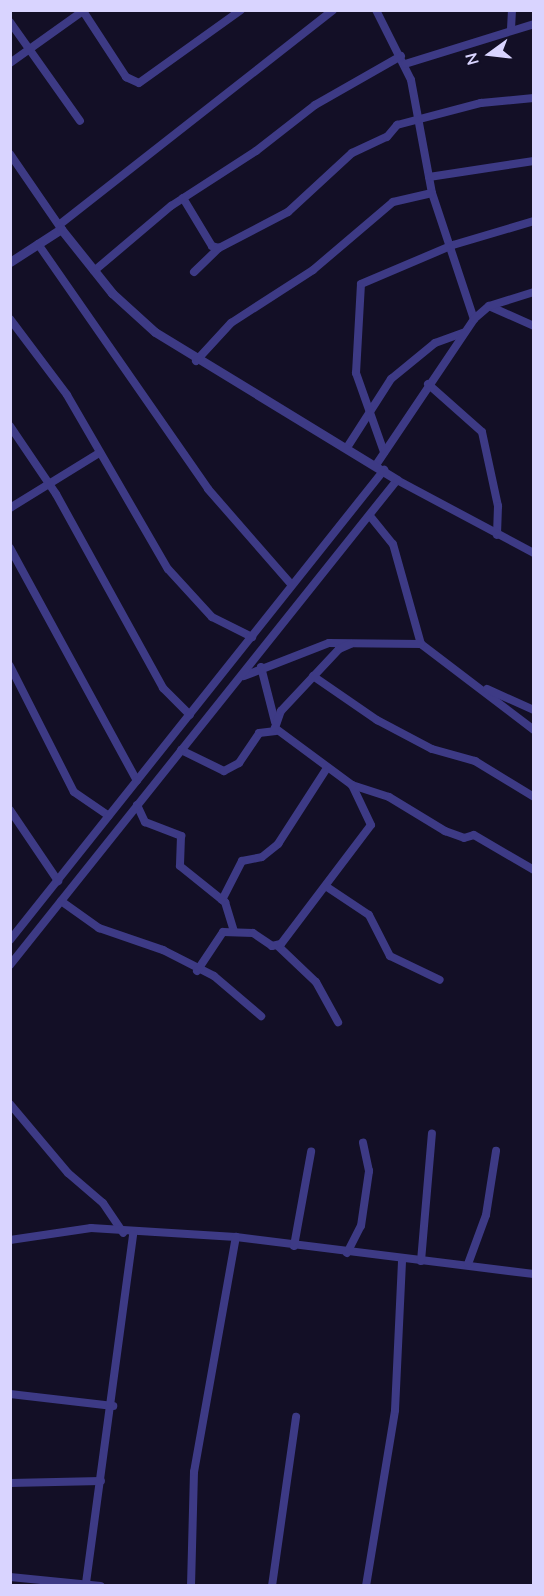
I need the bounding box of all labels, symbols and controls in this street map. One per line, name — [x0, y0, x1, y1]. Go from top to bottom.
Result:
north arrow — [460, 24, 520, 84]
text: N — [460, 50, 485, 67]

